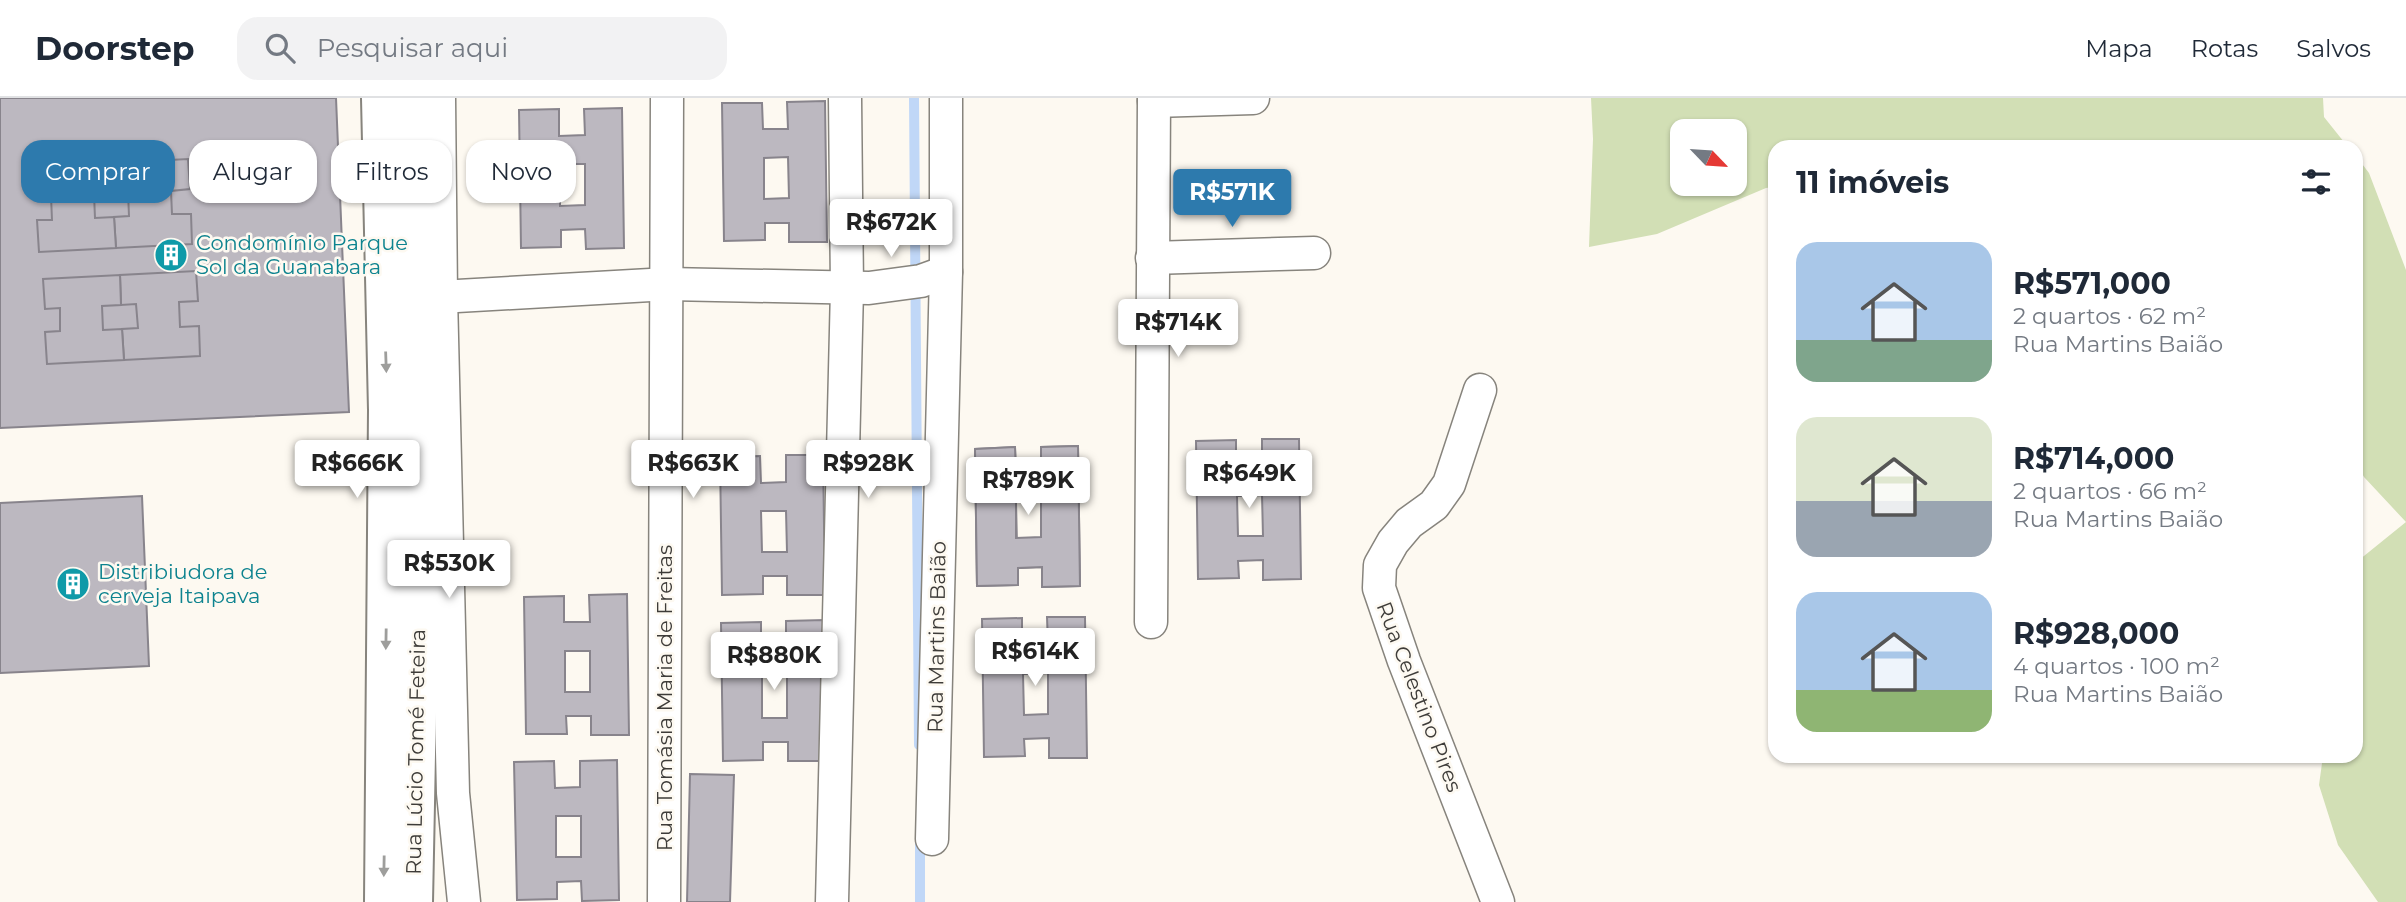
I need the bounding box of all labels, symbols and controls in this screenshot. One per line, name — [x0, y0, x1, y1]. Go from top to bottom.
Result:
search box — [237, 17, 727, 80]
text: Doorstep — [35, 28, 195, 68]
icon: search — [261, 29, 299, 67]
text: Pesquisar aqui — [317, 32, 508, 64]
text: Mapa — [2085, 34, 2153, 63]
text: Rotas — [2191, 34, 2258, 63]
text: Salvos — [2296, 34, 2371, 63]
north arrow — [1670, 119, 1746, 196]
map controls — [1670, 119, 1747, 196]
chip: Comprar — [21, 140, 175, 203]
chip: Alugar — [189, 140, 317, 203]
chip: Filtros — [331, 140, 452, 203]
chip: Novo — [466, 140, 576, 203]
icon: filters — [2297, 163, 2335, 201]
text: 11 imóveis — [1796, 164, 1949, 201]
pin: R$571K — [1175, 170, 1289, 229]
text: R$571K — [1189, 178, 1275, 206]
pin: R$672K — [834, 200, 948, 259]
text: R$672K — [846, 208, 937, 236]
place label: Condomínio Parque Sol da Guanabara — [196, 230, 408, 279]
building icon: Condomínio Parque Sol da Guanabara — [152, 236, 190, 274]
text: R$571,000 — [2013, 265, 2171, 302]
icon: home — [1852, 270, 1936, 354]
pin: R$714K — [1121, 300, 1235, 359]
text: 2 quartos · 62 m² — [2013, 302, 2206, 330]
text: R$714K — [1134, 308, 1222, 336]
text: Rua Martins Baião — [2013, 330, 2223, 358]
one-way arrow — [381, 351, 392, 373]
pin: R$666K — [300, 440, 414, 500]
pin: R$663K — [636, 440, 750, 500]
pin: R$928K — [811, 440, 925, 500]
text: R$714,000 — [2013, 440, 2174, 477]
icon: home — [1852, 445, 1936, 529]
text: R$666K — [311, 449, 403, 477]
text: R$663K — [647, 449, 739, 477]
text: R$928K — [822, 449, 914, 477]
pin: R$649K — [1192, 450, 1306, 510]
pin: R$789K — [971, 458, 1085, 517]
text: R$649K — [1202, 459, 1296, 487]
text: R$789K — [982, 466, 1074, 494]
text: 2 quartos · 66 m² — [2013, 477, 2207, 505]
text: Rua Martins Baião — [2013, 505, 2223, 533]
pin: R$530K — [392, 540, 506, 600]
street label: Rua Martins Baião — [922, 541, 951, 733]
street label: Rua Tomásia Maria de Freitas — [652, 545, 677, 851]
text: R$530K — [403, 549, 495, 577]
place label: Distribiudora de cerveja Itaipava — [98, 559, 267, 608]
building icon: Distribiudora de cerveja Itaipava — [54, 565, 92, 603]
street label: Rua Celestino Pires — [1372, 598, 1467, 795]
text: R$928,000 — [2013, 615, 2179, 652]
icon: home — [1852, 620, 1936, 704]
one-way arrow — [380, 628, 392, 650]
pin: R$614K — [978, 628, 1092, 688]
street label: Rua Lúcio Tomé Feteira — [401, 629, 430, 875]
pin: R$880K — [717, 632, 831, 692]
text: R$614K — [991, 637, 1079, 665]
text: R$880K — [727, 641, 821, 669]
text: 4 quartos · 100 m² — [2013, 652, 2220, 680]
text: Rua Martins Baião — [2013, 680, 2223, 708]
one-way arrow — [378, 855, 390, 877]

